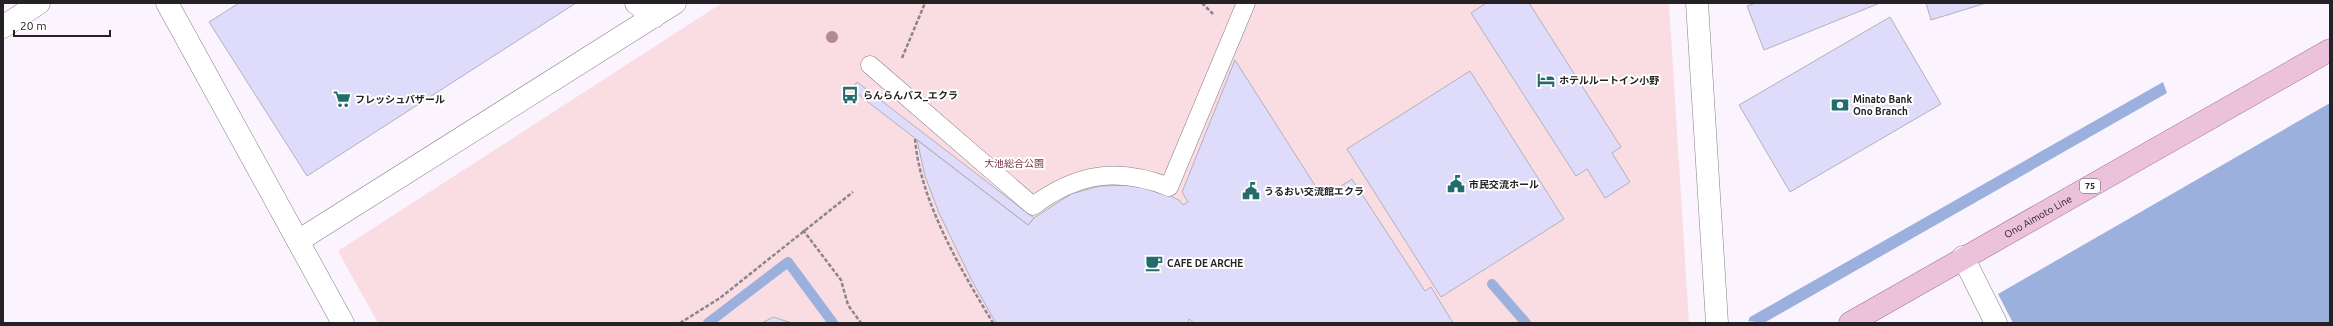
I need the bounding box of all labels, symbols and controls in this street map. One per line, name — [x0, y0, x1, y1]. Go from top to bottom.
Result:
scale bar — [14, 12, 110, 38]
text: 20 m — [20, 19, 47, 32]
hotel icon: ホテルルートイン小野 — [1536, 70, 1556, 90]
place label: ホテルルートイン小野 — [1559, 75, 1660, 86]
bus stop icon: らんらんバス_エクラ — [840, 85, 860, 105]
supermarket icon: フレッシュバザール — [332, 89, 352, 109]
place label: らんらんバス_エクラ — [863, 90, 958, 102]
place label: フレッシュバザール — [355, 94, 445, 105]
place label: Minato Bank Ono Branch — [1853, 94, 1912, 117]
bank icon: Minato Bank Ono Branch — [1830, 95, 1850, 115]
park label: 大池総合公園 — [984, 158, 1044, 169]
public building icon: 市民交流ホール — [1446, 174, 1466, 194]
place label: 市民交流ホール — [1469, 179, 1539, 190]
road number: 75 — [2080, 179, 2100, 193]
public building icon: うるおい交流館エクラ — [1241, 181, 1261, 201]
place label: うるおい交流館エクラ — [1264, 186, 1364, 197]
street label: Ono Aimoto Line — [2002, 193, 2073, 240]
cafe icon: CAFE DE ARCHE — [1144, 253, 1164, 273]
place label: CAFE DE ARCHE — [1167, 258, 1243, 269]

